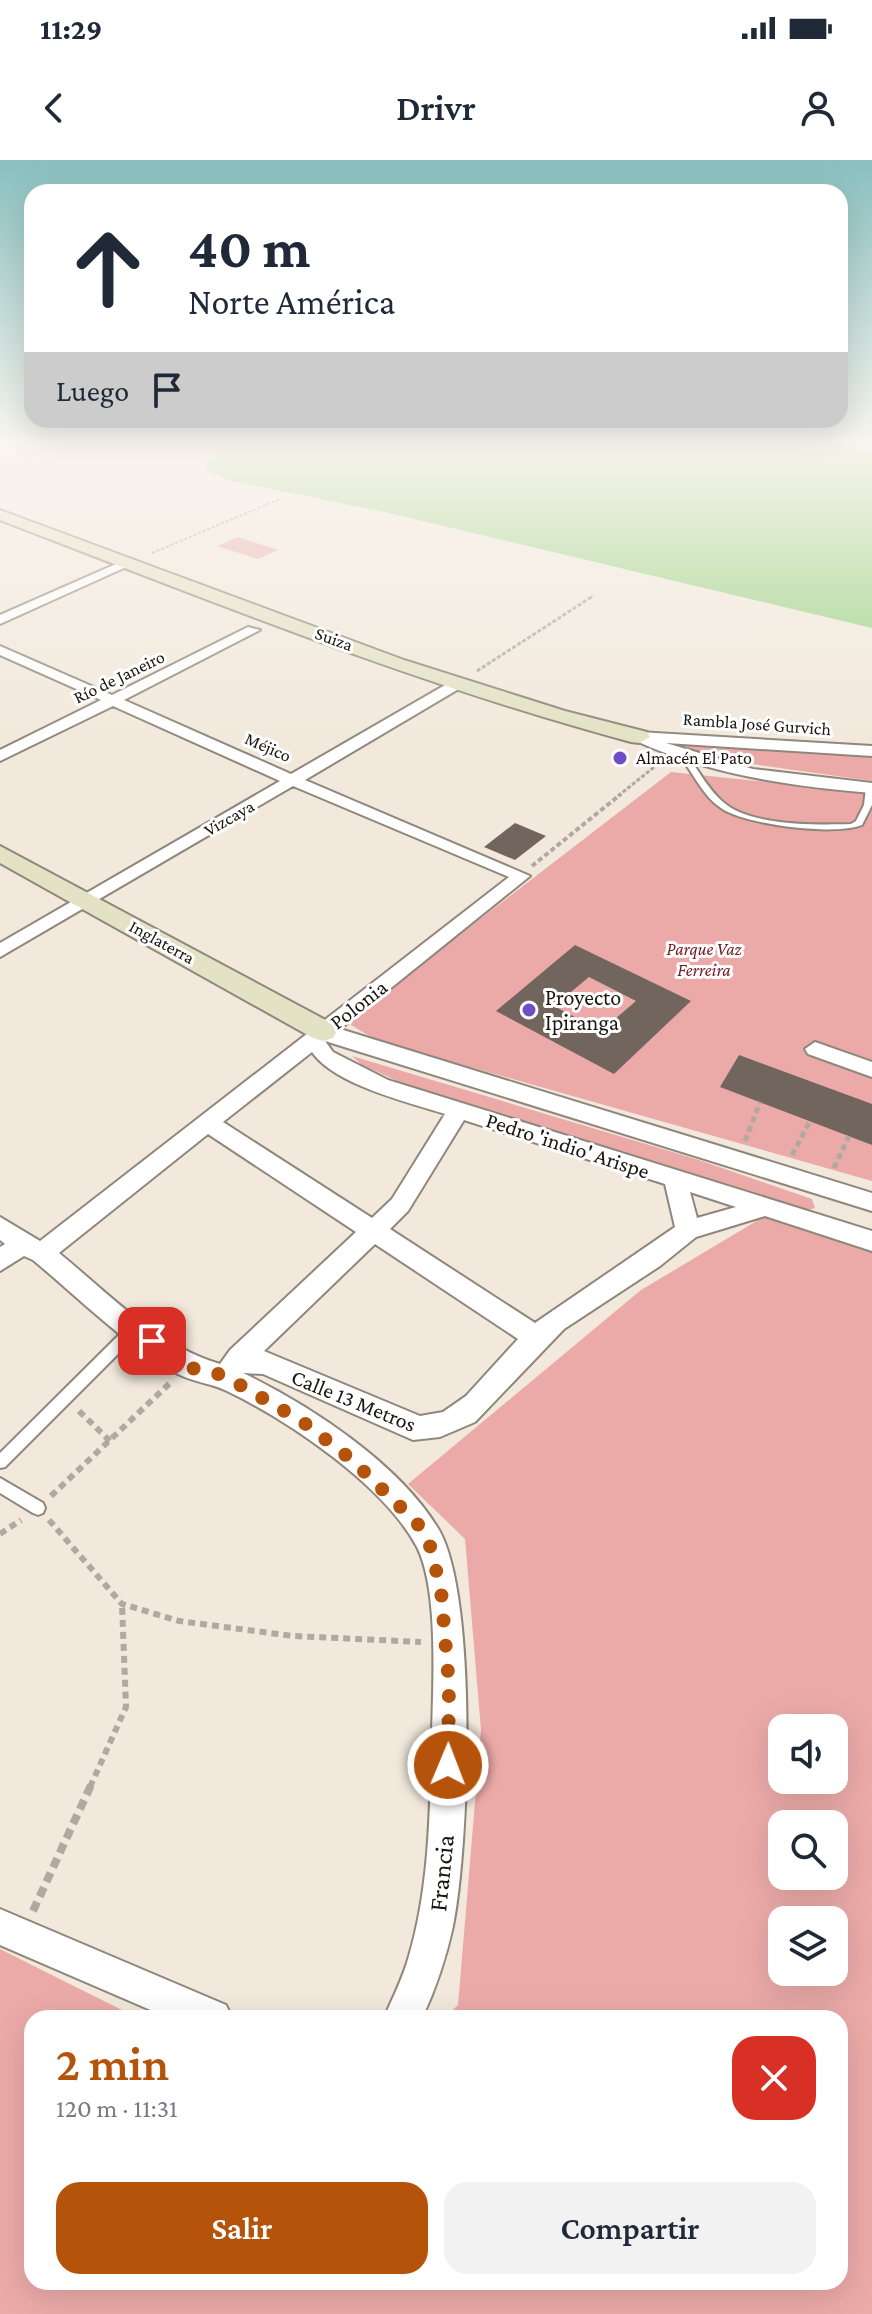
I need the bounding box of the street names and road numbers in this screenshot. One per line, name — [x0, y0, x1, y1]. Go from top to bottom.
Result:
street label: Suiza — [312, 623, 356, 655]
street label: Río de Janeiro — [70, 646, 168, 708]
street label: Rambla José Gurvich — [682, 709, 832, 739]
street label: Méjico — [241, 728, 294, 767]
street label: Vizcaya — [200, 796, 258, 840]
street label: Inglaterra — [126, 916, 198, 968]
street label: Polonia — [325, 974, 392, 1035]
street label: Pedro 'indio' Arispe — [483, 1107, 653, 1184]
street label: Calle 13 Metros — [288, 1364, 420, 1437]
street label: Francia — [423, 1833, 460, 1913]

